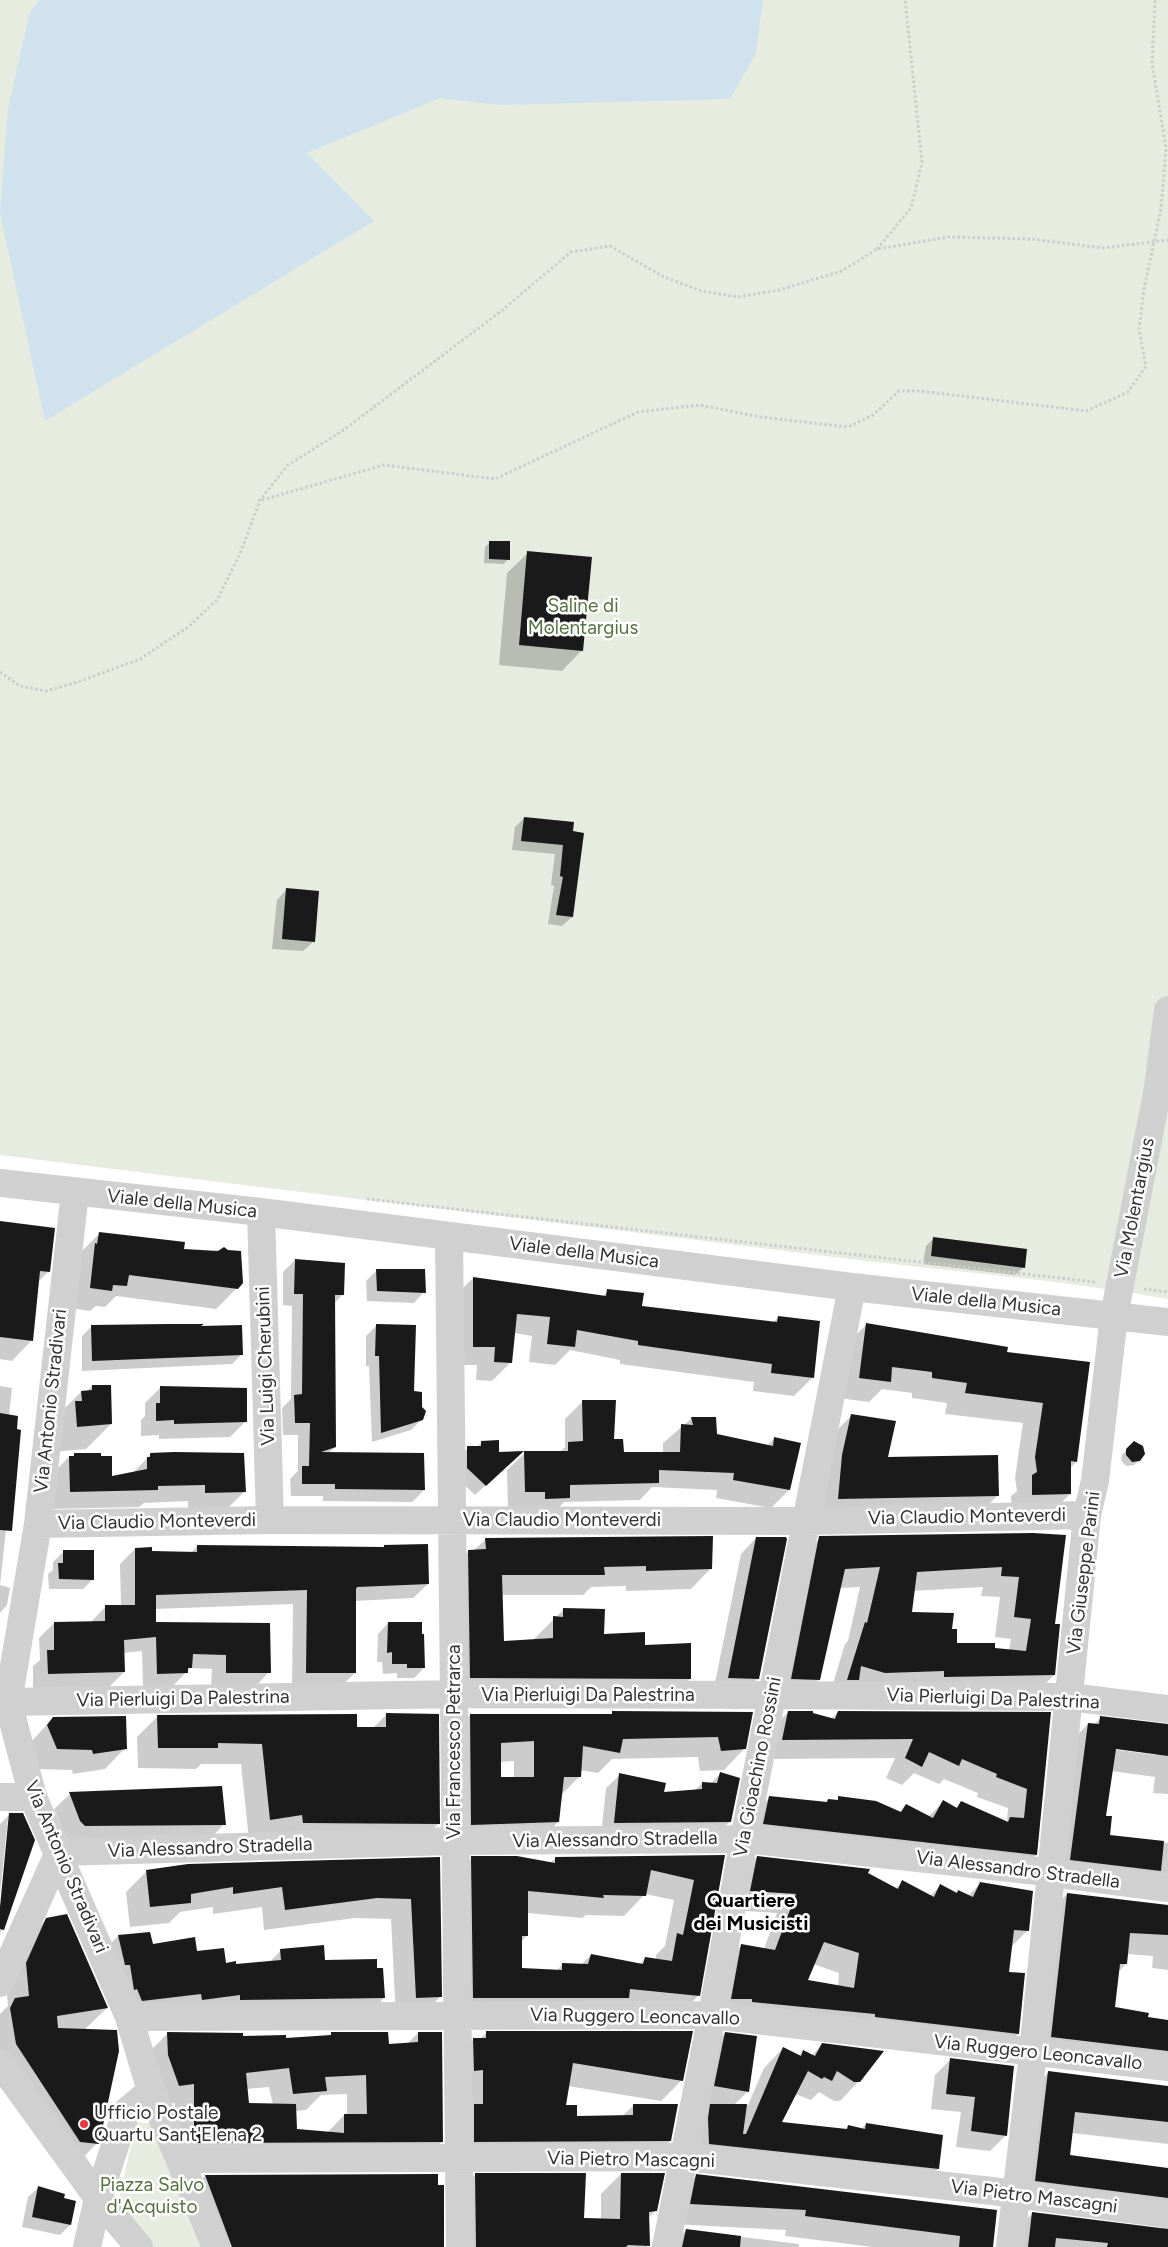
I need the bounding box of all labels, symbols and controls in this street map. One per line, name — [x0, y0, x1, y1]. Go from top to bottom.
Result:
park label: Saline di Molentargius — [528, 595, 638, 639]
street label: Via Molentargius — [1110, 1136, 1160, 1280]
street label: Viale della Musica — [106, 1185, 258, 1223]
street label: Viale della Musica — [508, 1233, 660, 1273]
street label: Viale della Musica — [910, 1283, 1062, 1321]
street label: Via Luigi Cherubini — [252, 1286, 280, 1446]
street label: Via Antonio Stradivari — [30, 1308, 72, 1494]
street label: Via Giuseppe Parini — [1063, 1490, 1105, 1656]
street label: Via Claudio Monteverdi — [868, 1504, 1066, 1530]
street label: Via Claudio Monteverdi — [58, 1509, 256, 1535]
street label: Via Claudio Monteverdi — [463, 1509, 661, 1531]
street label: Via Francesco Petrarca — [443, 1644, 465, 1840]
street label: Via Gioachino Rossini — [729, 1675, 787, 1859]
street label: Via Pierluigi Da Palestrina — [481, 1684, 695, 1706]
street label: Via Pierluigi Da Palestrina — [886, 1684, 1100, 1714]
street label: Via Pierluigi Da Palestrina — [76, 1686, 290, 1712]
street label: Via Antonio Stradivari — [19, 1777, 113, 1957]
street label: Via Alessandro Stradella — [512, 1827, 718, 1853]
street label: Via Alessandro Stradella — [107, 1833, 313, 1863]
street label: Via Alessandro Stradella — [915, 1846, 1121, 1894]
district label: Quartiere dei Musicisti — [694, 1889, 808, 1936]
street label: Via Ruggero Leoncavallo — [530, 2004, 740, 2030]
street label: Via Ruggero Leoncavallo — [933, 2031, 1143, 2075]
place label: Ufficio Postale Quartu Sant'Elena 2 — [94, 2102, 262, 2146]
marker: Ufficio Postale Quartu Sant'Elena 2 — [78, 2118, 90, 2130]
street label: Via Pietro Mascagni — [547, 2147, 715, 2173]
park label: Piazza Salvo d'Acquisto — [100, 2174, 204, 2218]
street label: Via Pietro Mascagni — [949, 2175, 1119, 2219]

